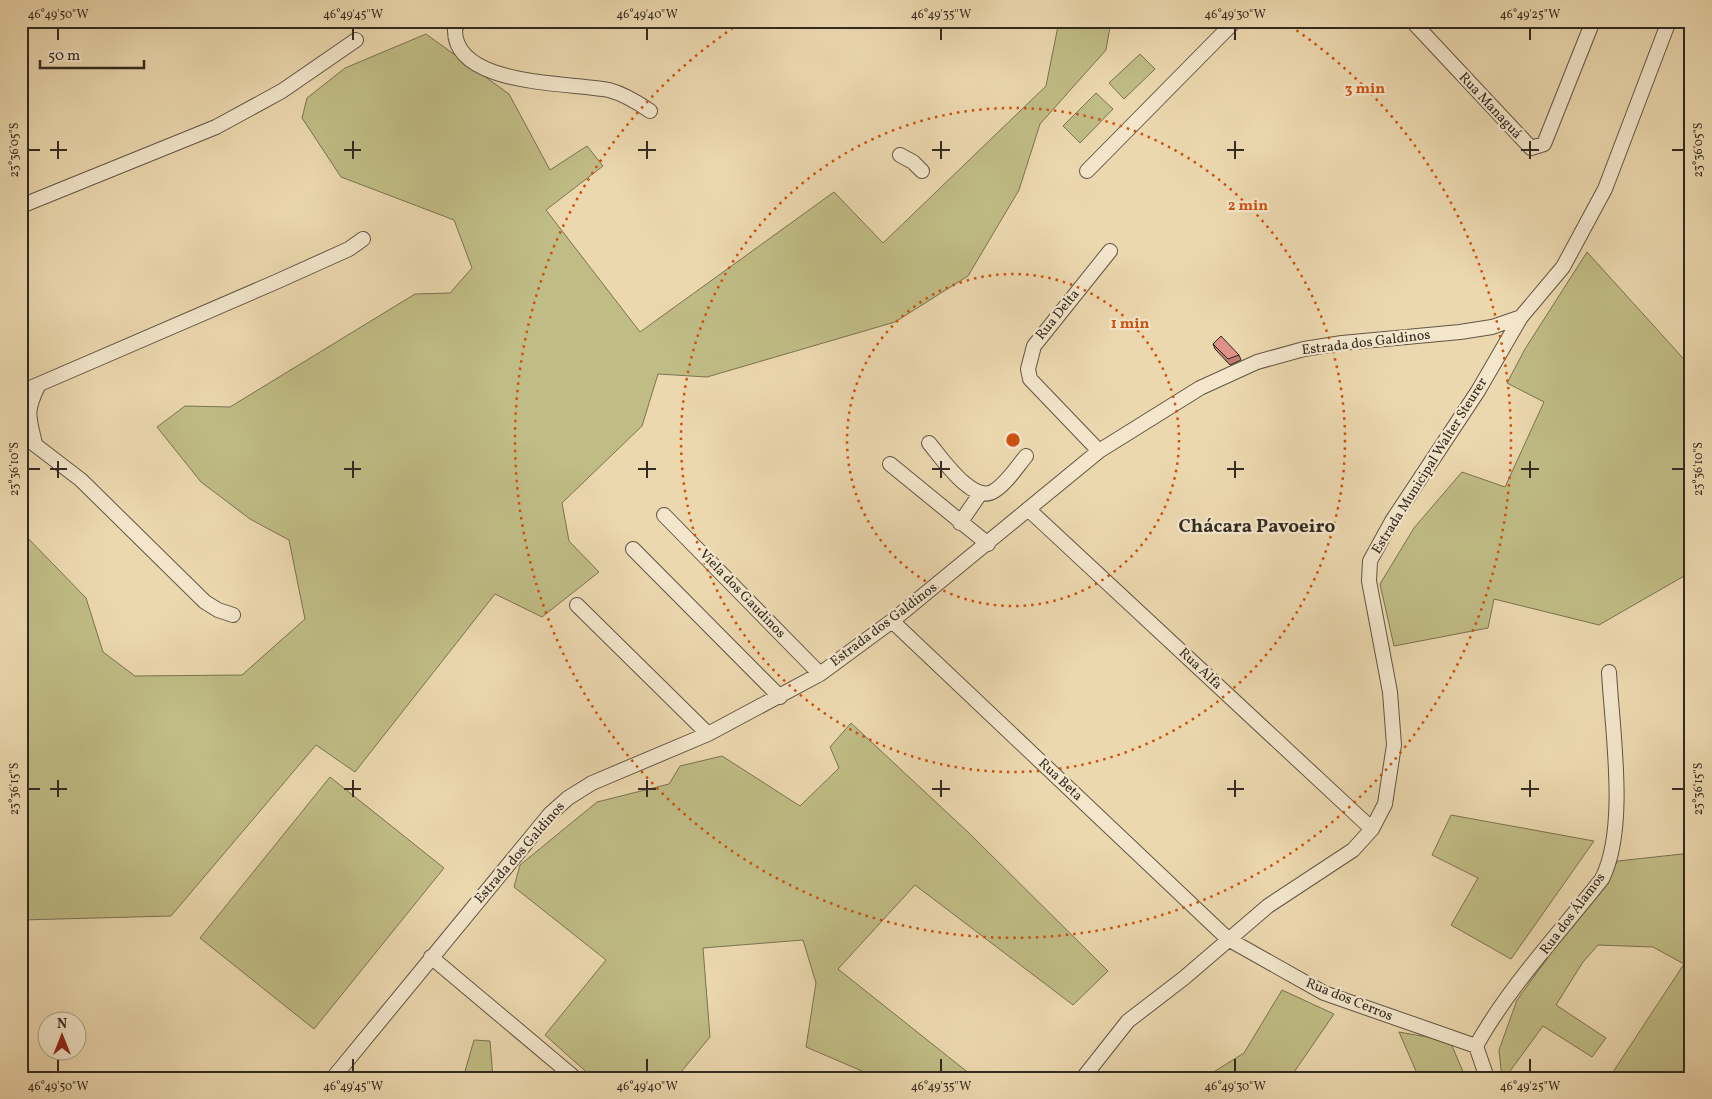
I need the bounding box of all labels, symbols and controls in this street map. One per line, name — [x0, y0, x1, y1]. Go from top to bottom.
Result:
text: 46°49'50"W — [27, 7, 89, 23]
text: 46°49'45"W — [323, 7, 383, 23]
text: 46°49'40"W — [616, 7, 678, 23]
text: 46°49'35"W — [911, 7, 971, 23]
text: 46°49'30"W — [1204, 7, 1266, 23]
text: 46°49'25"W — [1500, 7, 1560, 23]
scale bar — [40, 38, 144, 70]
text: 50 m — [48, 46, 80, 67]
street label: Rua Managuá — [1454, 69, 1526, 143]
text: 3 min — [1345, 79, 1385, 100]
text: 23°36'05"S — [7, 123, 23, 177]
text: 23°36'05"S — [1691, 123, 1707, 177]
text: 2 min — [1228, 196, 1268, 217]
street label: Rua Delta — [1032, 286, 1084, 344]
text: 1 min — [1111, 314, 1149, 335]
street label: Estrada dos Galdinos — [1301, 326, 1431, 360]
street label: Estrada Municipal Walter Steurer — [1368, 374, 1492, 558]
centre of rings — [1004, 431, 1022, 449]
text: 23°36'10"S — [7, 442, 23, 496]
text: 23°36'10"S — [1691, 442, 1707, 496]
district label: Chácara Pavoeiro — [1179, 514, 1336, 540]
street label: Viela dos Gaudinos — [695, 545, 789, 643]
street label: Estrada dos Galdinos — [827, 579, 941, 671]
street label: Rua Alfa — [1174, 644, 1226, 694]
street label: Rua Beta — [1034, 754, 1086, 806]
text: 23°36'15"S — [7, 763, 23, 815]
text: 23°36'15"S — [1691, 763, 1707, 815]
street label: Estrada dos Galdinos — [470, 798, 570, 908]
street label: Rua dos Álamos — [1536, 869, 1610, 959]
street label: Rua dos Cerros — [1303, 974, 1395, 1026]
north arrow — [38, 1012, 88, 1062]
text: N — [57, 1015, 67, 1034]
text: 46°49'50"W — [27, 1079, 89, 1095]
text: 46°49'45"W — [323, 1079, 383, 1095]
text: 46°49'40"W — [616, 1079, 678, 1095]
text: 46°49'35"W — [911, 1079, 971, 1095]
text: 46°49'30"W — [1204, 1079, 1266, 1095]
text: 46°49'25"W — [1500, 1079, 1560, 1095]

